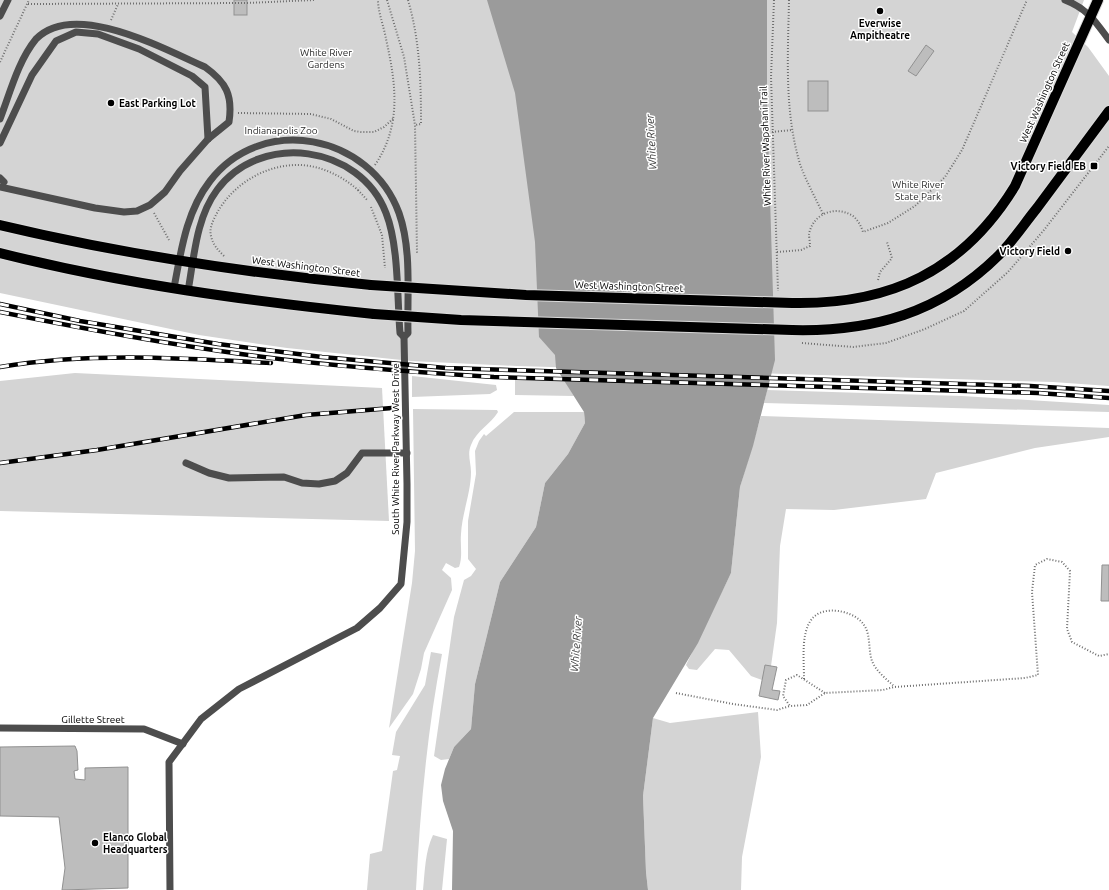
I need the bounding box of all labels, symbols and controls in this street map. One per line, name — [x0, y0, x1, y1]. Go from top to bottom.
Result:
marker: Everwise Ampitheatre — [875, 6, 885, 16]
place label: Everwise Ampitheatre — [850, 18, 910, 41]
street label: West Washington Street — [1017, 40, 1072, 144]
park label: White River Gardens — [300, 47, 352, 70]
street label: White River Wapahani Trail — [758, 86, 773, 206]
marker: East Parking Lot — [106, 98, 116, 108]
place label: East Parking Lot — [119, 98, 196, 109]
water label: White River — [644, 113, 658, 170]
park label: Indianapolis Zoo — [244, 125, 318, 136]
place label: Victory Field EB — [1011, 161, 1086, 172]
marker: Victory Field EB — [1089, 161, 1099, 171]
park label: White River State Park — [892, 179, 944, 202]
place label: Victory Field — [1000, 246, 1060, 257]
marker: Victory Field — [1063, 246, 1073, 256]
street label: West Washington Street — [251, 254, 361, 279]
street label: West Washington Street — [574, 279, 684, 294]
street label: South White River Parkway West Drive — [390, 363, 401, 535]
water label: White River — [568, 615, 584, 672]
street label: Gillette Street — [61, 714, 125, 725]
place label: Elanco Global Headquarters — [103, 832, 168, 855]
marker: Elanco Global Headquarters — [90, 838, 100, 848]

